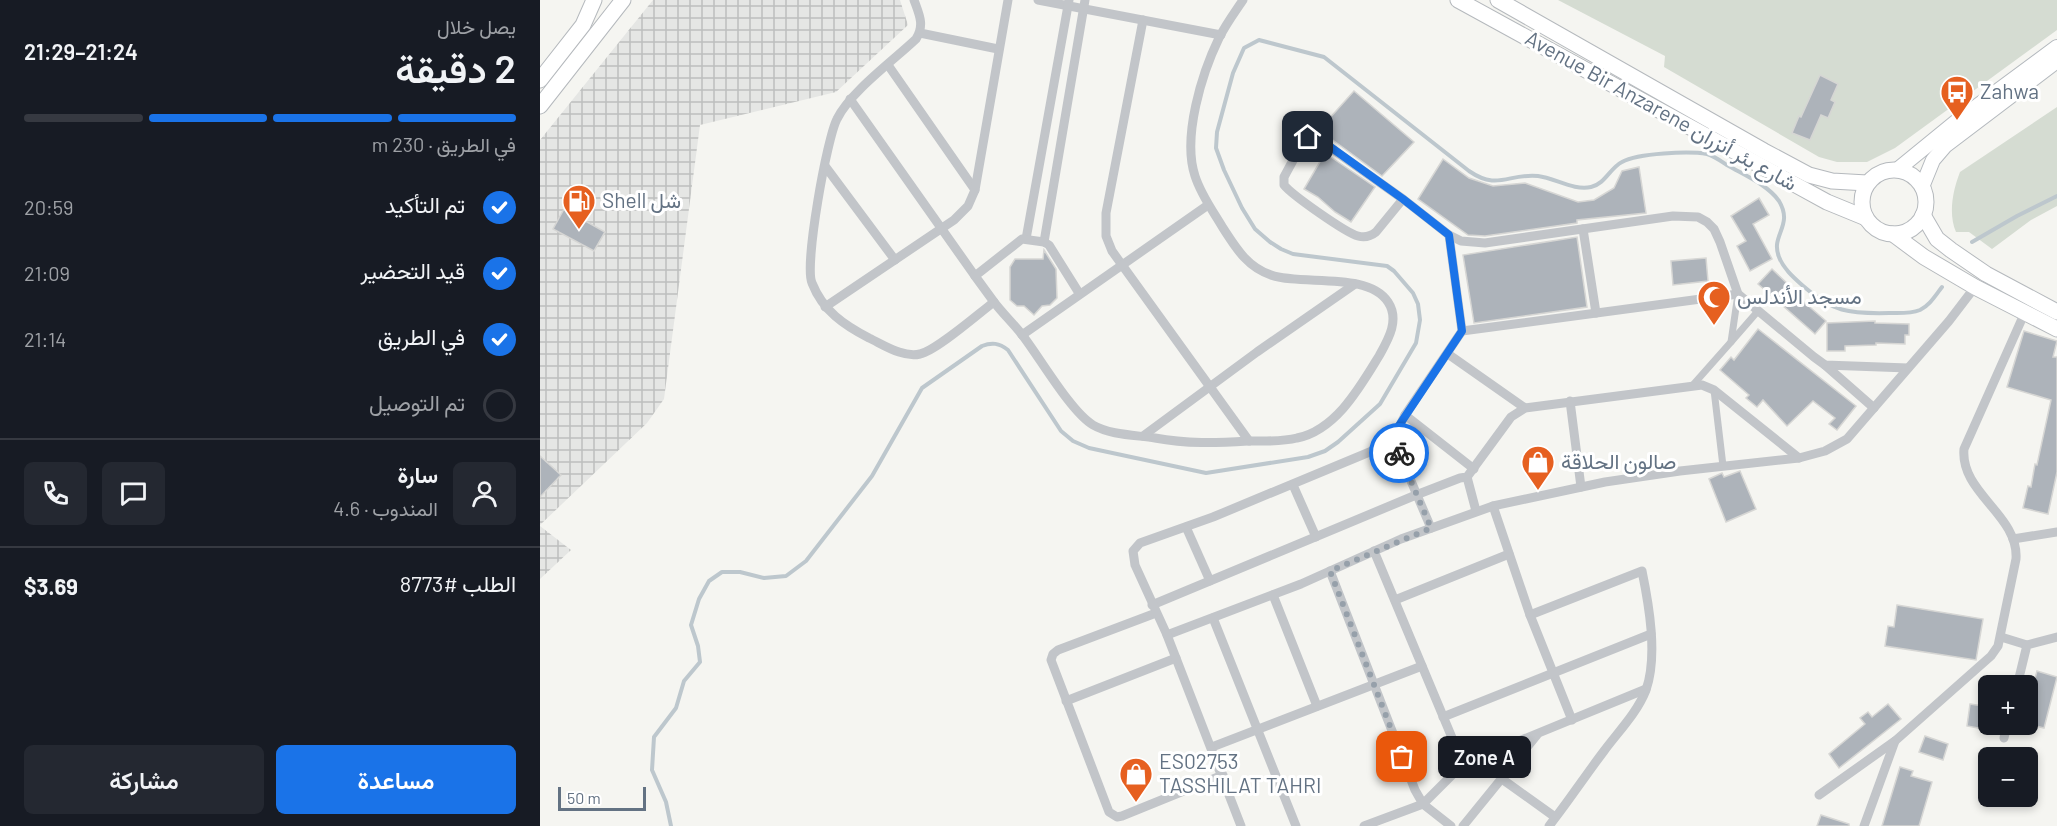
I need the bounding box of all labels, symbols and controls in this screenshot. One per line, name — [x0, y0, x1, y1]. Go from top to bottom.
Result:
text: يصل خلال — [437, 14, 516, 38]
street label: Avenue Bir Anzarene شارع بئر أنزران — [1520, 24, 1802, 198]
text: 21:24–21:29 — [24, 38, 138, 64]
text: 2 دقيقة — [395, 44, 516, 91]
bus stop icon: Zahwa — [1939, 74, 1975, 121]
place label: Zahwa — [1980, 78, 2039, 103]
pin — [1282, 111, 1333, 162]
icon: home — [1291, 120, 1324, 153]
text: في الطريق · 230 m — [372, 132, 516, 156]
fuel station icon: Shell شل — [561, 183, 597, 230]
place label: Shell شل — [602, 187, 681, 213]
text: تم التأكيد — [385, 191, 465, 217]
icon: check — [483, 191, 516, 224]
text: 20:59 — [24, 195, 74, 219]
text: قيد التحضير — [360, 257, 465, 283]
icon: check — [483, 257, 516, 290]
text: 21:09 — [24, 261, 70, 285]
mosque icon: مسجد الأندلس — [1696, 279, 1732, 326]
place label: مسجد الأندلس — [1737, 283, 1862, 309]
text: في الطريق — [378, 323, 465, 349]
icon: check — [483, 323, 516, 356]
text: 21:14 — [24, 327, 66, 351]
text: تم التوصيل — [369, 389, 465, 415]
courier — [1369, 423, 1429, 483]
icon: bike — [1383, 437, 1416, 470]
shop icon: صالون الحلاقة — [1520, 444, 1556, 491]
place label: صالون الحلاقة — [1561, 448, 1676, 475]
text: سارة — [397, 461, 438, 487]
button: phone — [24, 462, 87, 525]
button: chat — [102, 462, 165, 525]
button: person — [453, 462, 516, 525]
text: المندوب · 4.6 — [333, 496, 438, 520]
text: الطلب #8773 — [400, 570, 516, 596]
text: $3.69 — [24, 573, 78, 599]
map controls — [1978, 675, 2038, 807]
button: + — [1978, 675, 2038, 735]
pin — [1376, 731, 1427, 782]
callout: Zone A — [1438, 736, 1531, 778]
icon: bag — [1385, 740, 1418, 773]
button: مشاركة — [24, 745, 264, 814]
button: مساعدة — [276, 745, 516, 814]
text: Zone A — [1454, 745, 1515, 769]
button: − — [1978, 747, 2038, 807]
place label: ES02753 TASSHILAT TAHRI — [1159, 748, 1321, 797]
shop icon: ES02753 TASSHILAT TAHRI — [1118, 756, 1154, 803]
scale bar — [558, 784, 646, 812]
text: 50 m — [567, 788, 601, 807]

